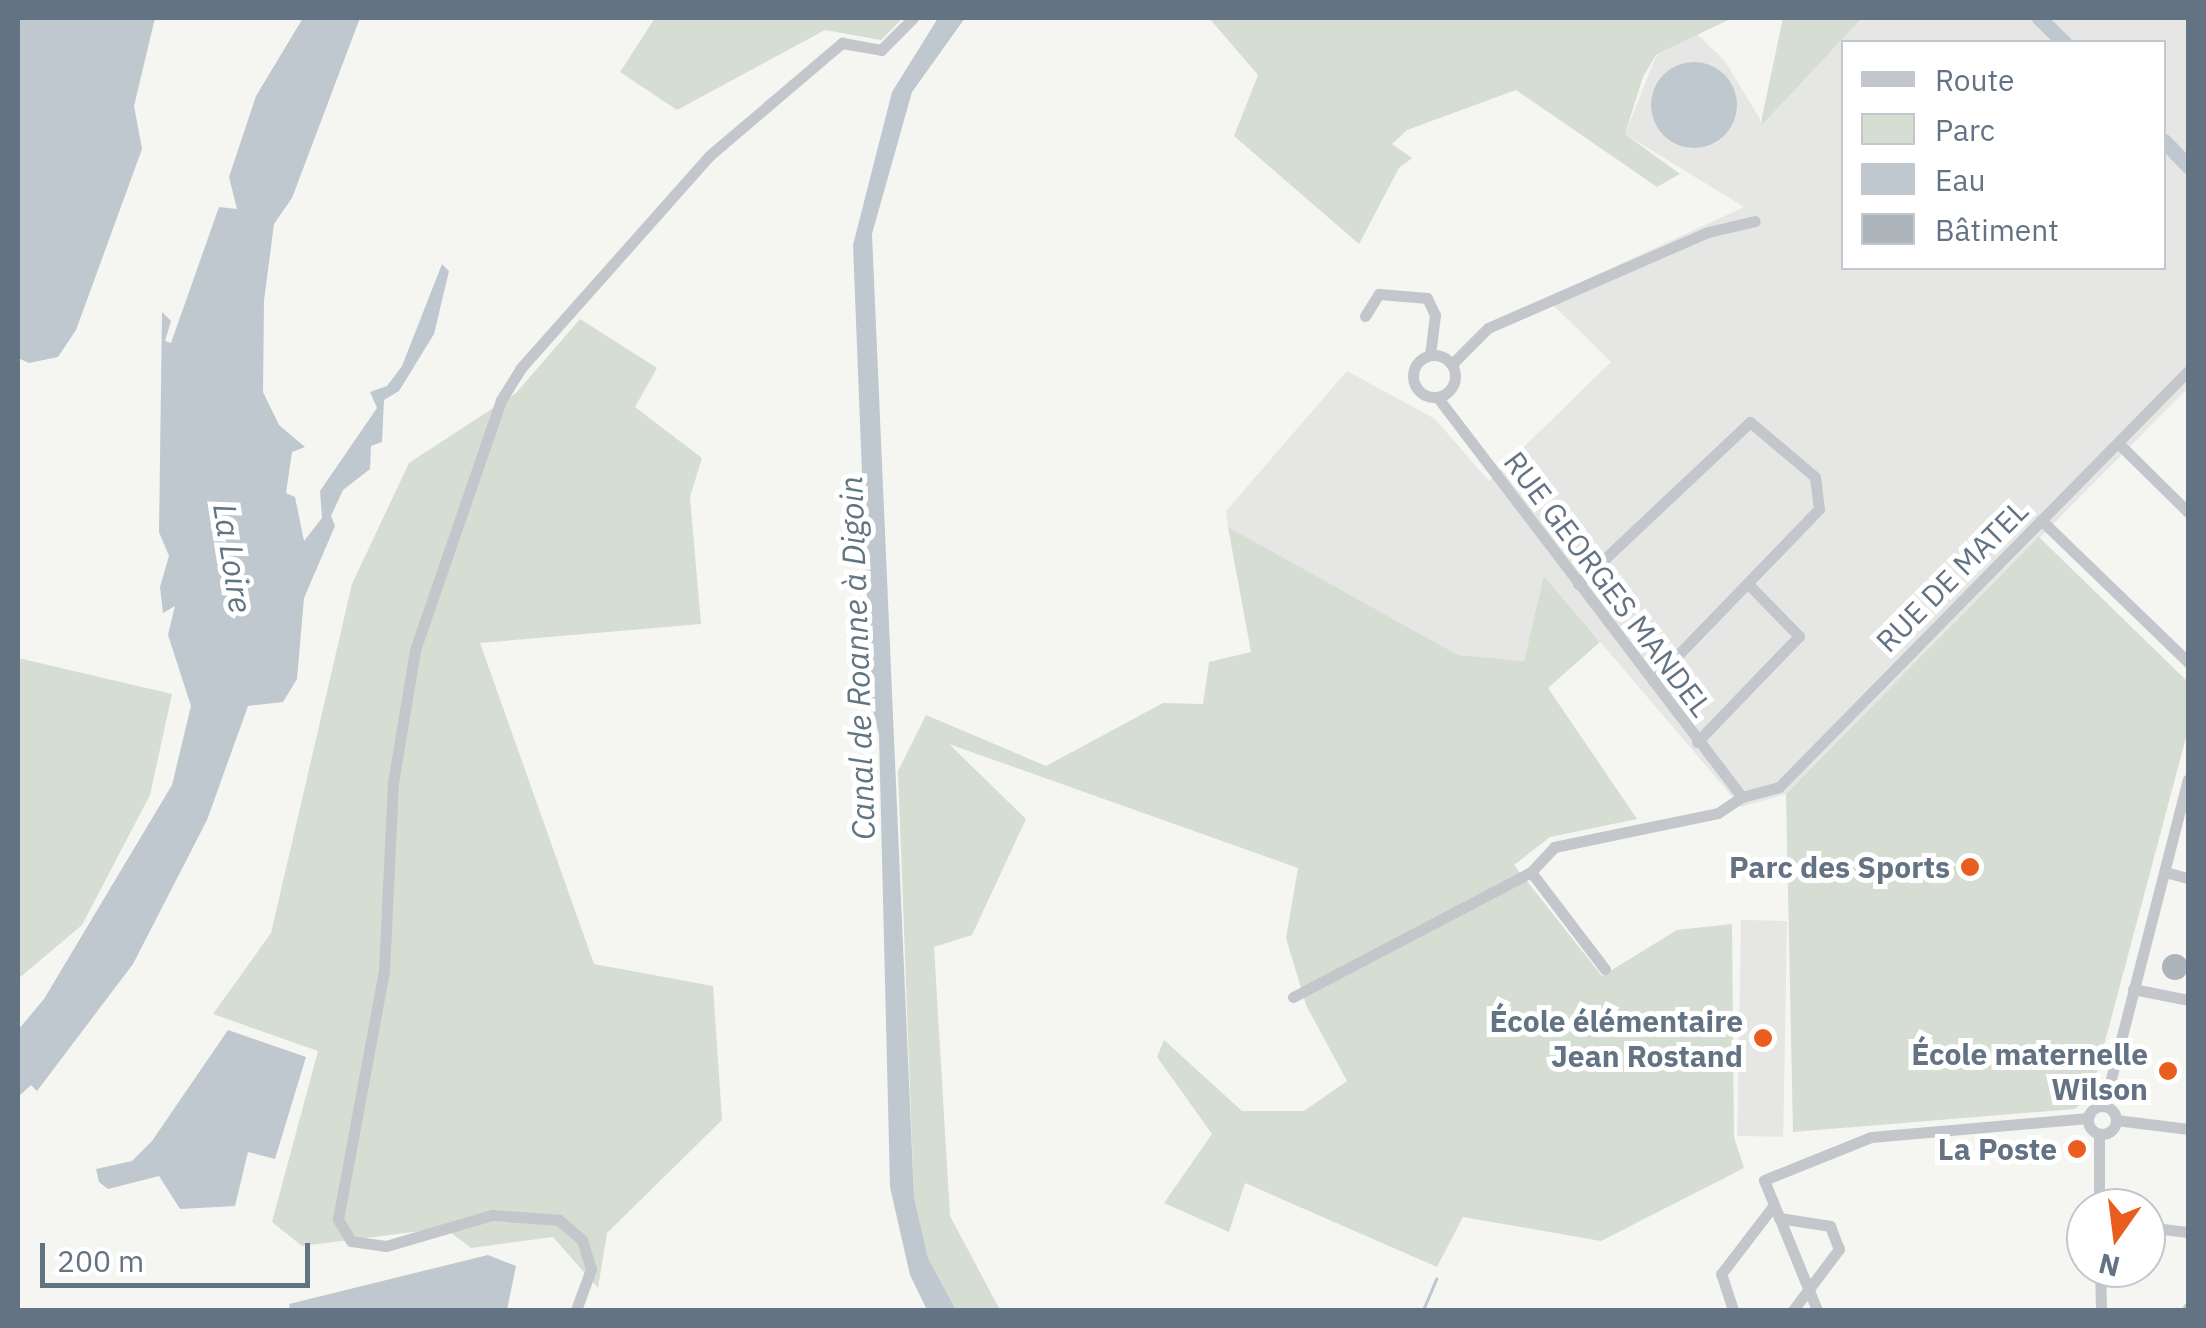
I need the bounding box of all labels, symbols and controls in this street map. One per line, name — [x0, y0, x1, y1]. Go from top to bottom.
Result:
legend — [1841, 40, 2166, 270]
text: Route — [1935, 60, 2014, 99]
text: Parc — [1935, 110, 1995, 149]
text: Eau — [1935, 160, 1986, 199]
text: Bâtiment — [1935, 210, 2059, 249]
street label: RUE GEORGES MANDEL — [1497, 444, 1719, 724]
water label: Canal de Roanne à Digoin — [831, 475, 883, 841]
street label: RUE DE MATEL — [1869, 493, 2035, 659]
water label: La Loire — [205, 501, 261, 615]
place label: Parc des Sports — [1729, 849, 1950, 885]
marker: Parc des Sports — [1959, 856, 1981, 878]
place label: École élémentaire Jean Rostand — [1489, 1003, 1743, 1074]
marker: École élémentaire Jean Rostand — [1752, 1027, 1774, 1049]
place label: École maternelle Wilson — [1911, 1036, 2148, 1106]
marker: École maternelle Wilson — [2157, 1060, 2179, 1082]
place label: La Poste — [1938, 1131, 2057, 1167]
marker: La Poste — [2066, 1138, 2088, 1160]
north arrow — [2066, 1188, 2166, 1288]
scale bar — [45, 1223, 315, 1285]
text: 200 m — [57, 1241, 144, 1280]
text: N — [2095, 1245, 2123, 1286]

